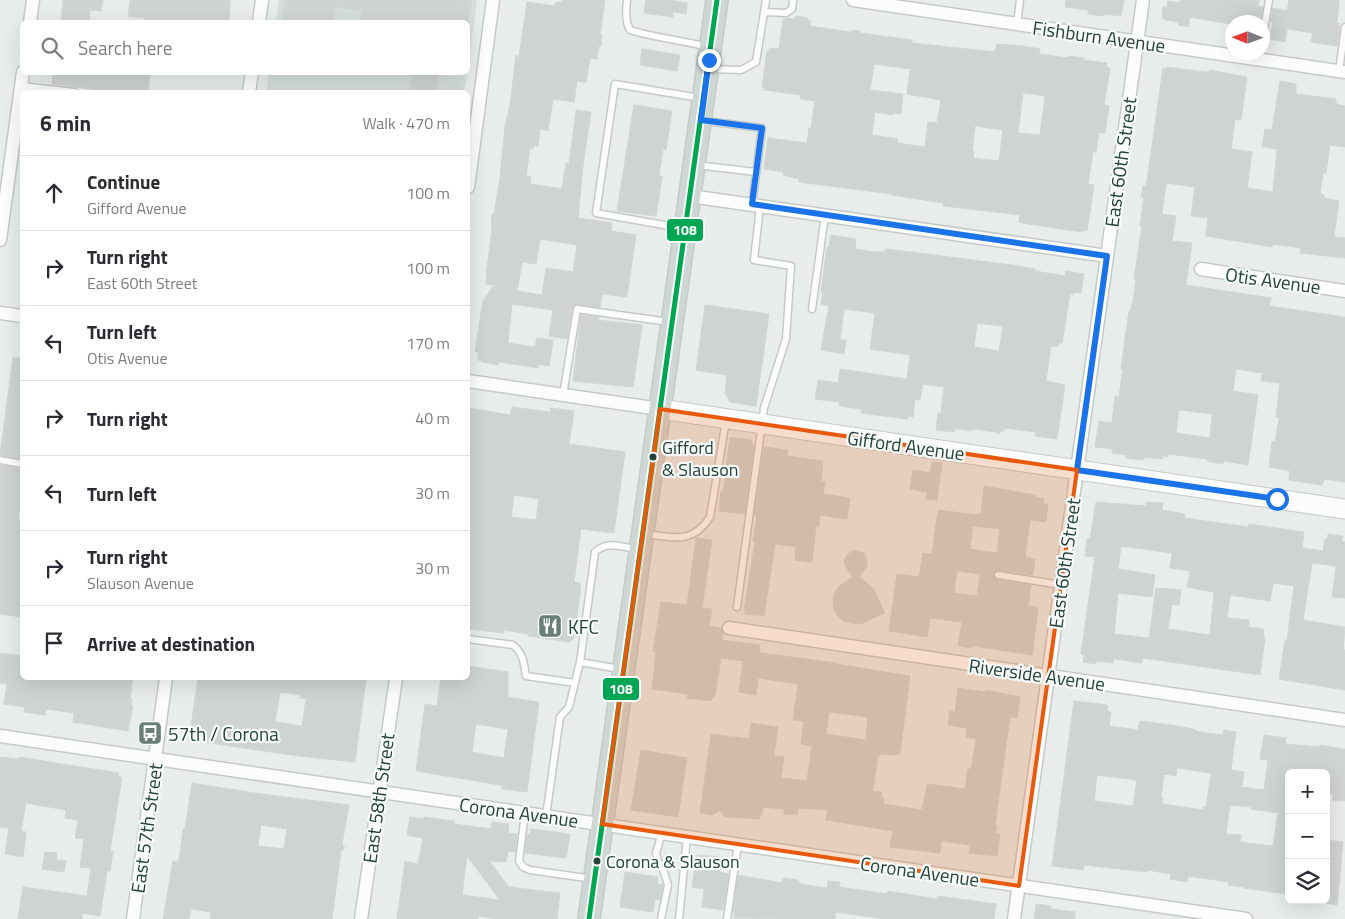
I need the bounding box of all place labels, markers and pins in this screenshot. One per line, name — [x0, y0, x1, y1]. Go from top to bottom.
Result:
place label: Gifford & Slauson — [662, 434, 738, 483]
marker: Gifford & Slauson — [648, 452, 658, 462]
place label: KFC — [568, 612, 599, 641]
restaurant icon: KFC — [537, 613, 563, 639]
place label: 57th / Corona — [168, 719, 279, 748]
bus stop icon: 57th / Corona — [137, 720, 163, 746]
place label: Corona & Slauson — [606, 848, 740, 875]
marker: Corona & Slauson — [592, 856, 602, 866]

